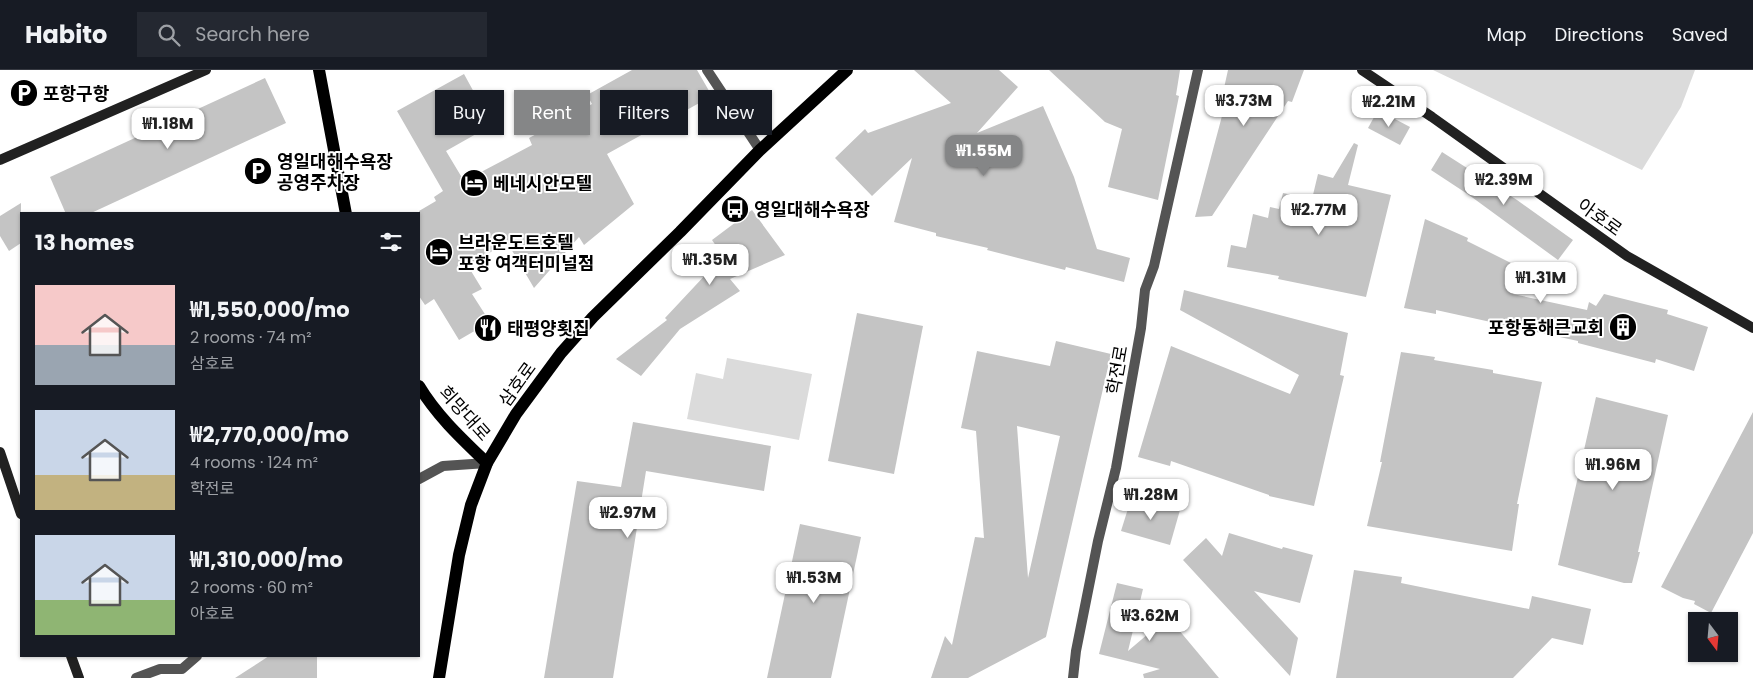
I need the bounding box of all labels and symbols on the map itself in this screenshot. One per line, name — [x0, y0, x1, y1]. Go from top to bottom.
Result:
parking icon: 포항구항 — [9, 78, 39, 108]
place label: 포항구항 — [43, 81, 110, 106]
pin: ₩3.73M — [1203, 85, 1285, 127]
pin: ₩2.21M — [1348, 85, 1430, 128]
pin: ₩1.18M — [127, 108, 209, 150]
pin: ₩1.55M — [943, 134, 1025, 177]
place label: 영일대해수욕장 공영주차장 — [277, 149, 393, 195]
parking icon: 영일대해수욕장 공영주차장 — [243, 156, 273, 186]
pin: ₩2.39M — [1463, 164, 1545, 206]
hotel icon: 베네시안모텔 — [459, 168, 489, 198]
place label: 베네시안모텔 — [493, 171, 592, 196]
street label: 아호로 — [1573, 192, 1627, 242]
bus stop icon: 영일대해수욕장 — [720, 194, 750, 224]
pin: ₩2.77M — [1278, 194, 1360, 236]
place label: 영일대해수욕장 — [754, 197, 870, 222]
place label: 브라운도트호텔 포항 여객터미널점 — [458, 230, 594, 276]
hotel icon: 브라운도트호텔 포항 여객터미널점 — [424, 237, 454, 267]
pin: ₩1.35M — [669, 244, 751, 286]
pin: ₩1.31M — [1500, 262, 1582, 304]
building icon: 포항동해큰교회 — [1608, 312, 1638, 342]
restaurant icon: 태평양횟집 — [473, 313, 503, 343]
place label: 포항동해큰교회 — [1488, 315, 1604, 340]
place label: 태평양횟집 — [507, 316, 590, 341]
street label: 학전로 — [1100, 343, 1134, 397]
street label: 삼호로 — [492, 357, 542, 411]
street label: 희망대로 — [434, 380, 496, 446]
pin: ₩1.96M — [1572, 448, 1654, 491]
pin: ₩1.28M — [1110, 478, 1192, 521]
pin: ₩2.97M — [587, 496, 669, 539]
pin: ₩1.53M — [773, 562, 855, 604]
pin: ₩3.62M — [1109, 600, 1191, 642]
north arrow — [1688, 612, 1738, 662]

